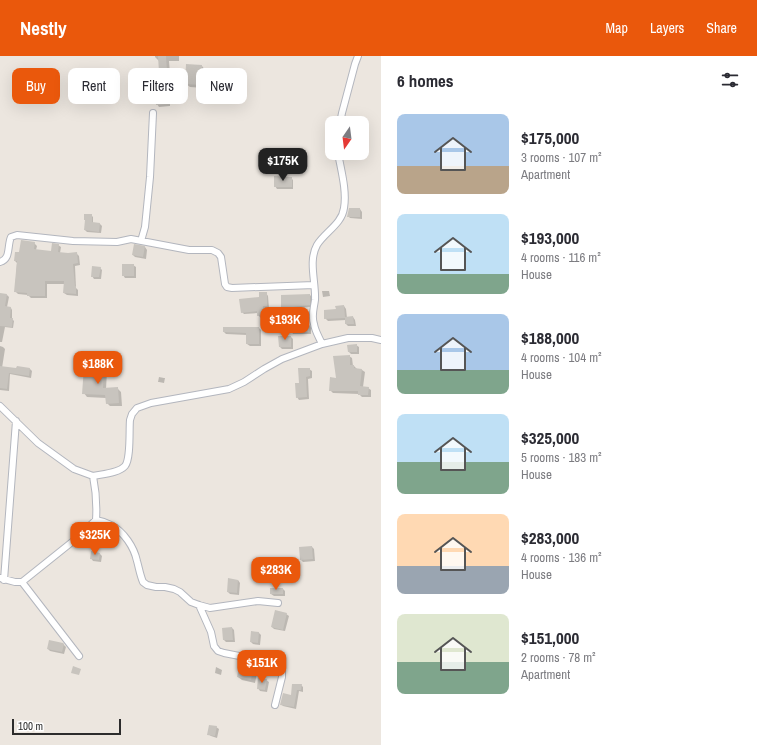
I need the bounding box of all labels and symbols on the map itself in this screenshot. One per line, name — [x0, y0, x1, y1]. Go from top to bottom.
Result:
north arrow — [325, 116, 369, 160]
pin: $175K — [255, 148, 311, 182]
pin: $193K — [257, 307, 313, 341]
pin: $188K — [70, 351, 126, 385]
pin: $325K — [67, 522, 123, 556]
pin: $283K — [248, 557, 304, 591]
pin: $151K — [234, 650, 290, 684]
scale bar — [12, 717, 121, 736]

